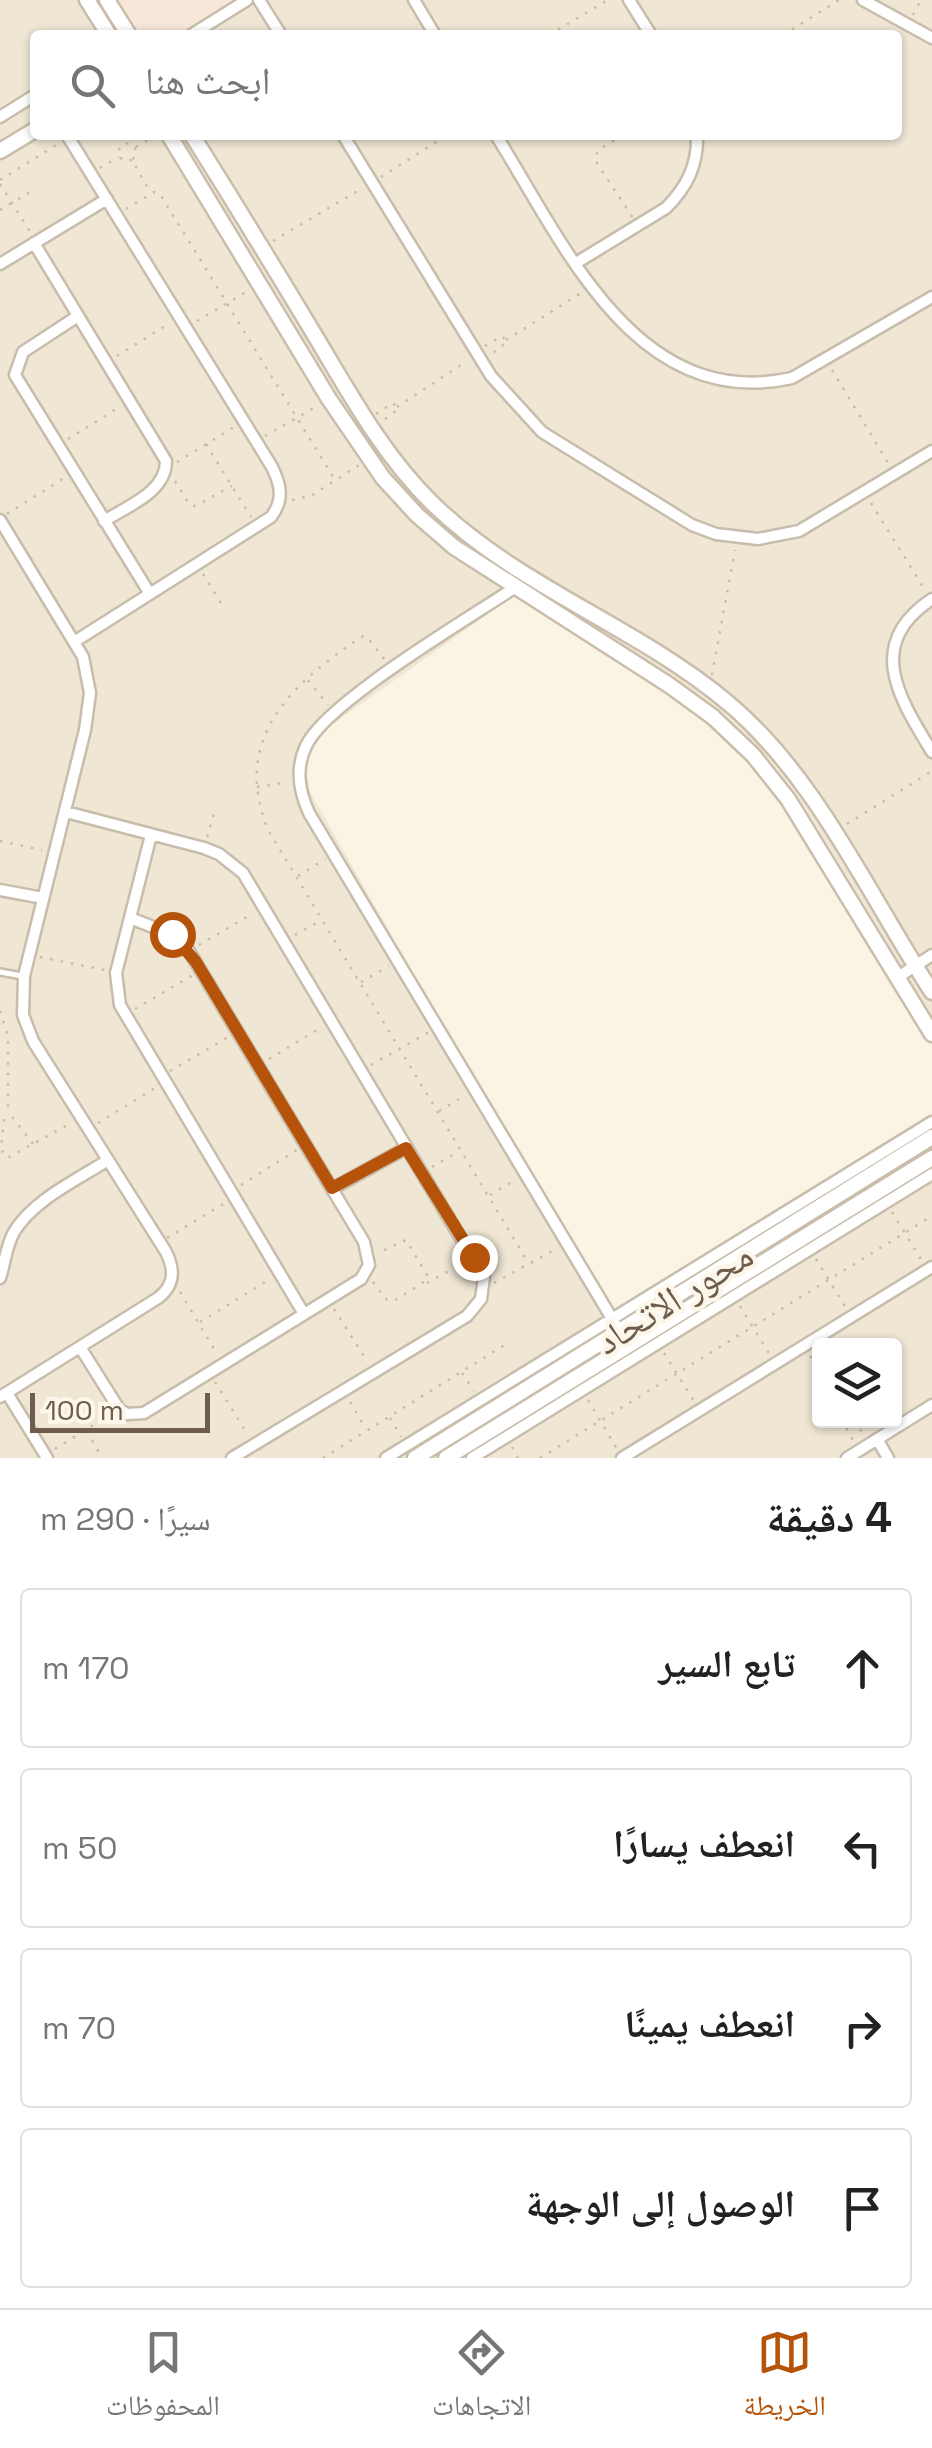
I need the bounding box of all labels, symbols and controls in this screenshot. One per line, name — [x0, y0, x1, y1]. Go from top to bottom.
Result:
search box — [30, 30, 902, 140]
text: ابحث هنا — [145, 57, 271, 105]
icon: search — [65, 58, 120, 113]
route start — [150, 912, 196, 958]
street label: محور الاتحاد — [586, 1231, 762, 1365]
route end — [452, 1235, 498, 1281]
map controls — [812, 1338, 902, 1428]
button: layers — [812, 1338, 902, 1428]
scale bar — [30, 1388, 210, 1432]
text: 100 m — [45, 1392, 124, 1428]
text: 4 دقيقة — [766, 1491, 892, 1544]
text: سيرًا · 290 m — [40, 1499, 211, 1539]
text: تابع السير — [659, 1640, 795, 1688]
icon: ahead — [835, 1641, 890, 1696]
text: 170 m — [42, 1648, 129, 1688]
text: انعطف يسارًا — [613, 1820, 795, 1868]
icon: left — [835, 1821, 890, 1876]
text: 50 m — [42, 1828, 117, 1868]
text: انعطف يمينًا — [624, 2000, 795, 2048]
icon: right — [835, 2001, 890, 2056]
text: 70 m — [42, 2008, 116, 2048]
text: الوصول إلى الوجهة — [526, 2180, 795, 2228]
icon: arrive — [835, 2181, 890, 2236]
tab: المحفوظات — [106, 2325, 220, 2433]
tab: الاتجاهات — [432, 2325, 531, 2433]
tab: الخريطة — [744, 2325, 826, 2433]

